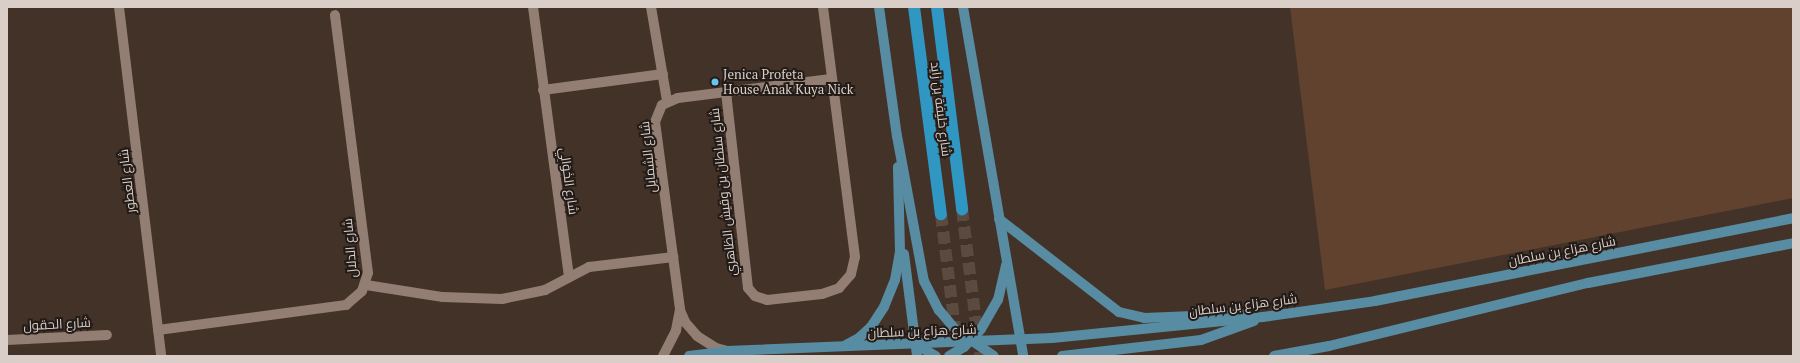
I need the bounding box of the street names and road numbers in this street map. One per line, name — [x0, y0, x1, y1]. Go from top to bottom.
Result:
street label: شارع خليفة بن زايد — [927, 61, 955, 157]
street label: شارع سلطان بن وقيش الظاهري — [706, 107, 740, 277]
street label: شارع الشمايل — [636, 121, 660, 193]
street label: شارع الخَوَالِي — [557, 146, 581, 216]
street label: شارع العطور — [115, 148, 139, 214]
street label: شارع الدلال — [340, 218, 360, 278]
street label: شارع هزاع بن سلطان — [1507, 233, 1617, 269]
street label: شارع هزاع بن سلطان — [1188, 291, 1298, 319]
street label: شارع الحقول — [23, 314, 91, 334]
street label: شارع هزاع بن سلطان — [867, 321, 977, 341]

